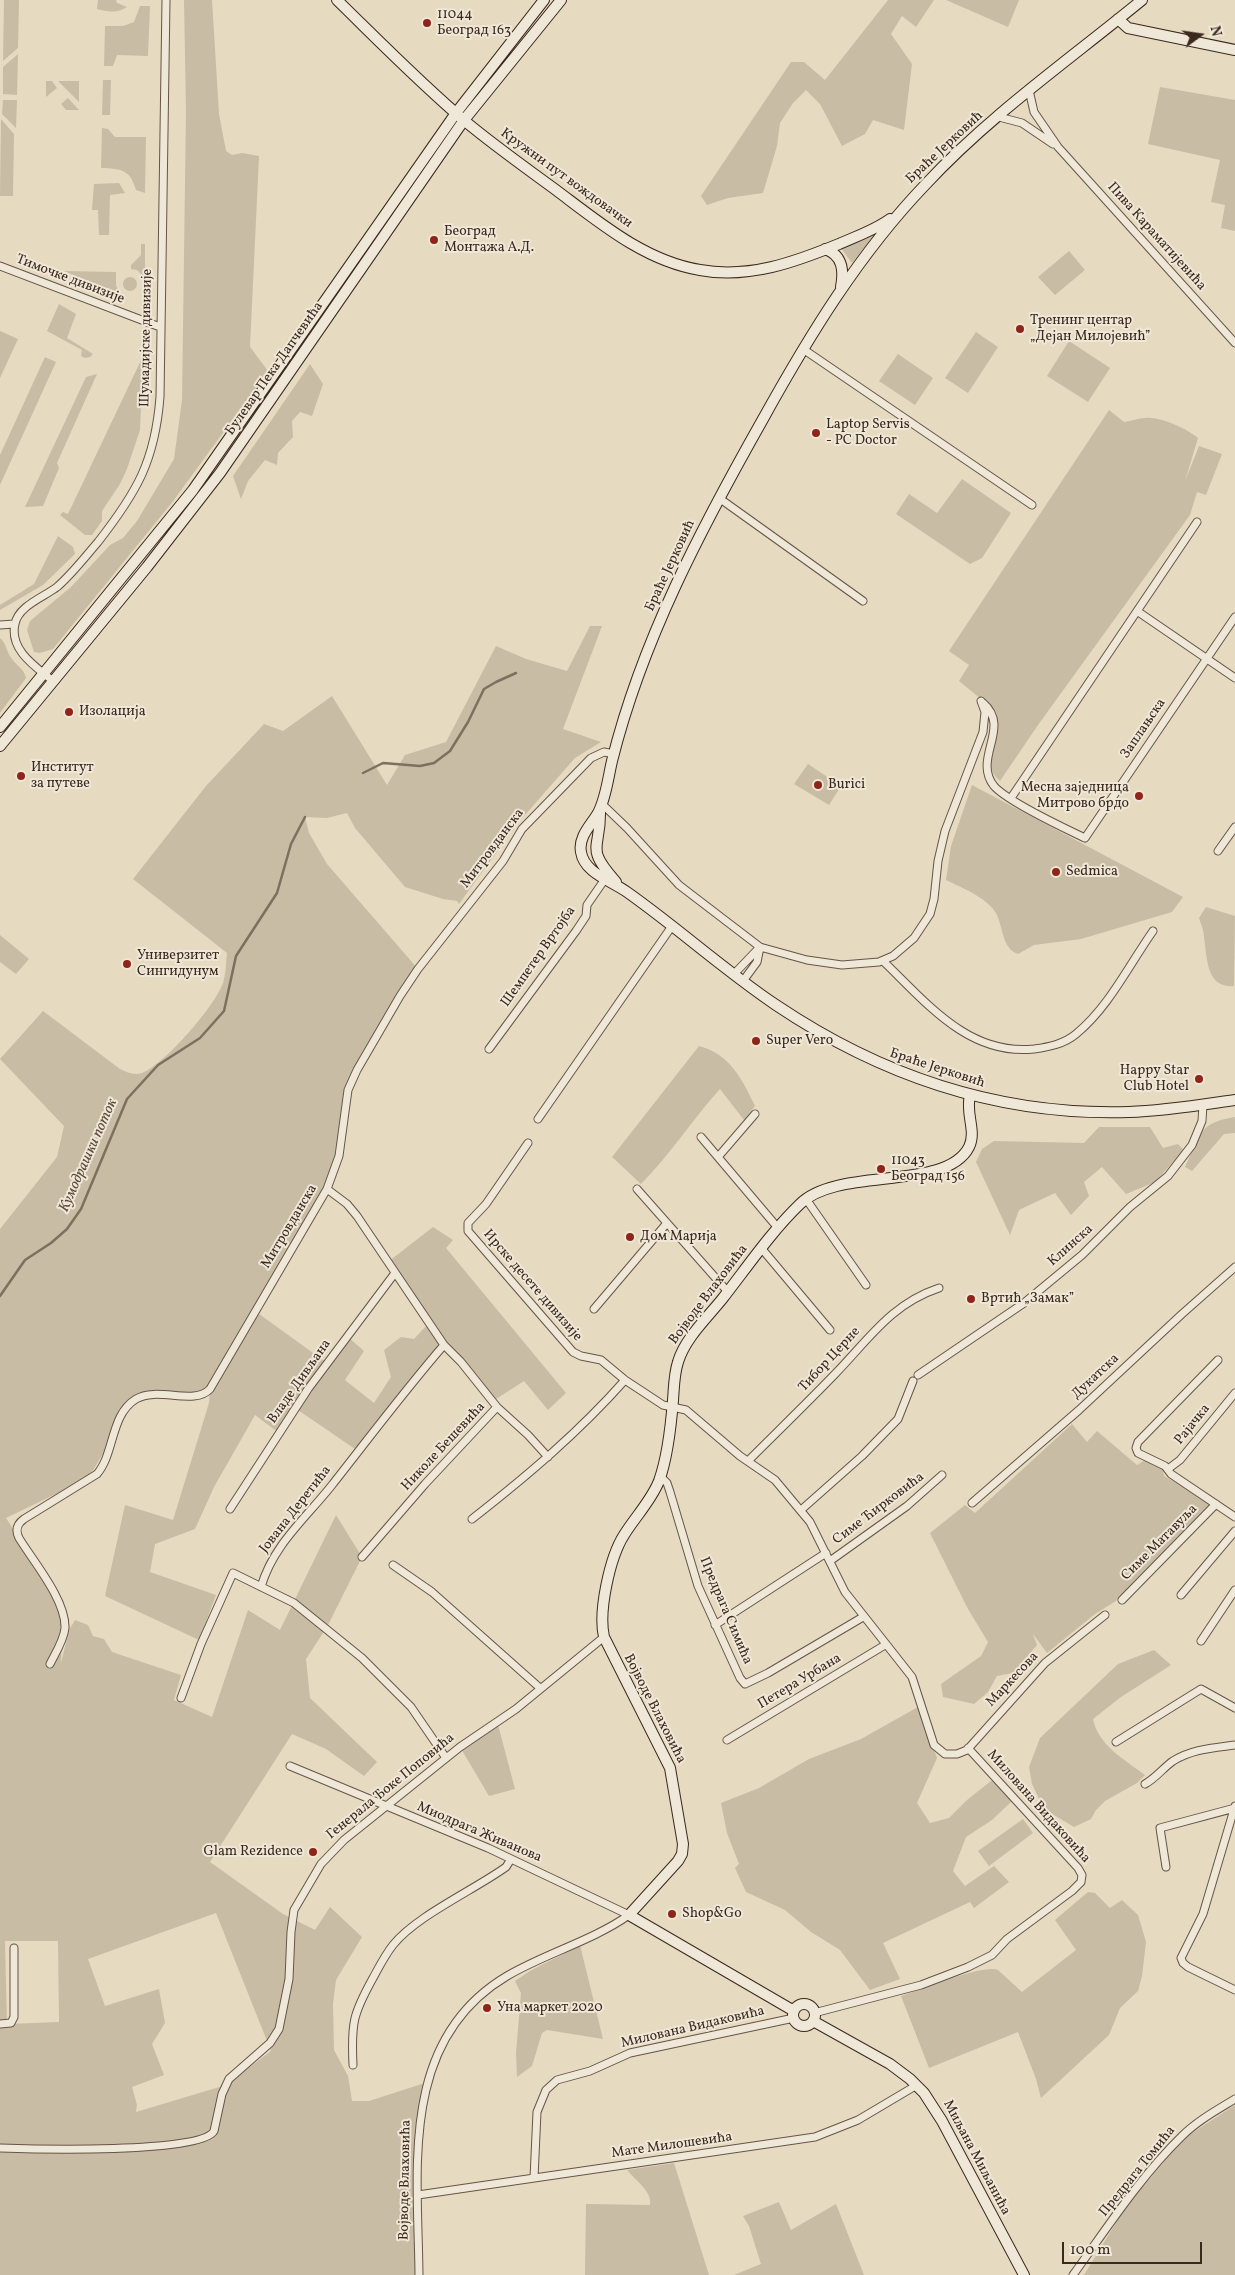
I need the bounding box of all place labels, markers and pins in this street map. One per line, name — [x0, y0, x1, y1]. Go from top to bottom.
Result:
place label: 11044 Београд 163 — [437, 7, 511, 40]
marker: 11044 Београд 163 — [421, 17, 433, 29]
place label: Београд Монтажа А.Д. — [444, 224, 534, 256]
marker: Београд Монтажа А.Д. — [428, 234, 440, 246]
place label: Тренинг центар „Дејан Милојевић” — [1030, 313, 1150, 346]
marker: Тренинг центар „Дејан Милојевић” — [1014, 323, 1026, 335]
place label: Laptop Servis - PC Doctor — [826, 417, 910, 450]
marker: Laptop Servis - PC Doctor — [810, 427, 822, 439]
place label: Изолација — [79, 704, 146, 720]
marker: Изолација — [63, 706, 75, 718]
place label: Институт за путеве — [31, 760, 94, 792]
marker: Институт за путеве — [15, 770, 27, 782]
place label: Burici — [828, 777, 865, 793]
marker: Burici — [812, 779, 824, 791]
place label: Месна заједница Митрово брдо — [1021, 780, 1129, 812]
marker: Месна заједница Митрово брдо — [1133, 790, 1145, 802]
place label: Sedmica — [1066, 864, 1118, 880]
marker: Sedmica — [1050, 866, 1062, 878]
place label: Универзитет Сингидунум — [137, 948, 219, 980]
marker: Универзитет Сингидунум — [121, 958, 133, 970]
place label: Super Vero — [766, 1033, 833, 1049]
marker: Super Vero — [750, 1035, 762, 1047]
place label: Happy Star Club Hotel — [1120, 1063, 1189, 1096]
marker: Happy Star Club Hotel — [1193, 1073, 1205, 1085]
place label: 11043 Београд 156 — [891, 1153, 965, 1186]
marker: 11043 Београд 156 — [875, 1163, 887, 1175]
place label: Дом Марија — [640, 1229, 717, 1245]
marker: Дом Марија — [624, 1231, 636, 1243]
place label: Вртић „Замак” — [981, 1291, 1074, 1307]
marker: Вртић „Замак” — [965, 1293, 977, 1305]
place label: Glam Rezidence — [203, 1844, 303, 1860]
marker: Glam Rezidence — [307, 1846, 319, 1858]
place label: Shop&Go — [682, 1906, 742, 1922]
marker: Shop&Go — [666, 1908, 678, 1920]
place label: Уна маркет 2020 — [497, 2000, 603, 2016]
marker: Уна маркет 2020 — [481, 2002, 493, 2014]

